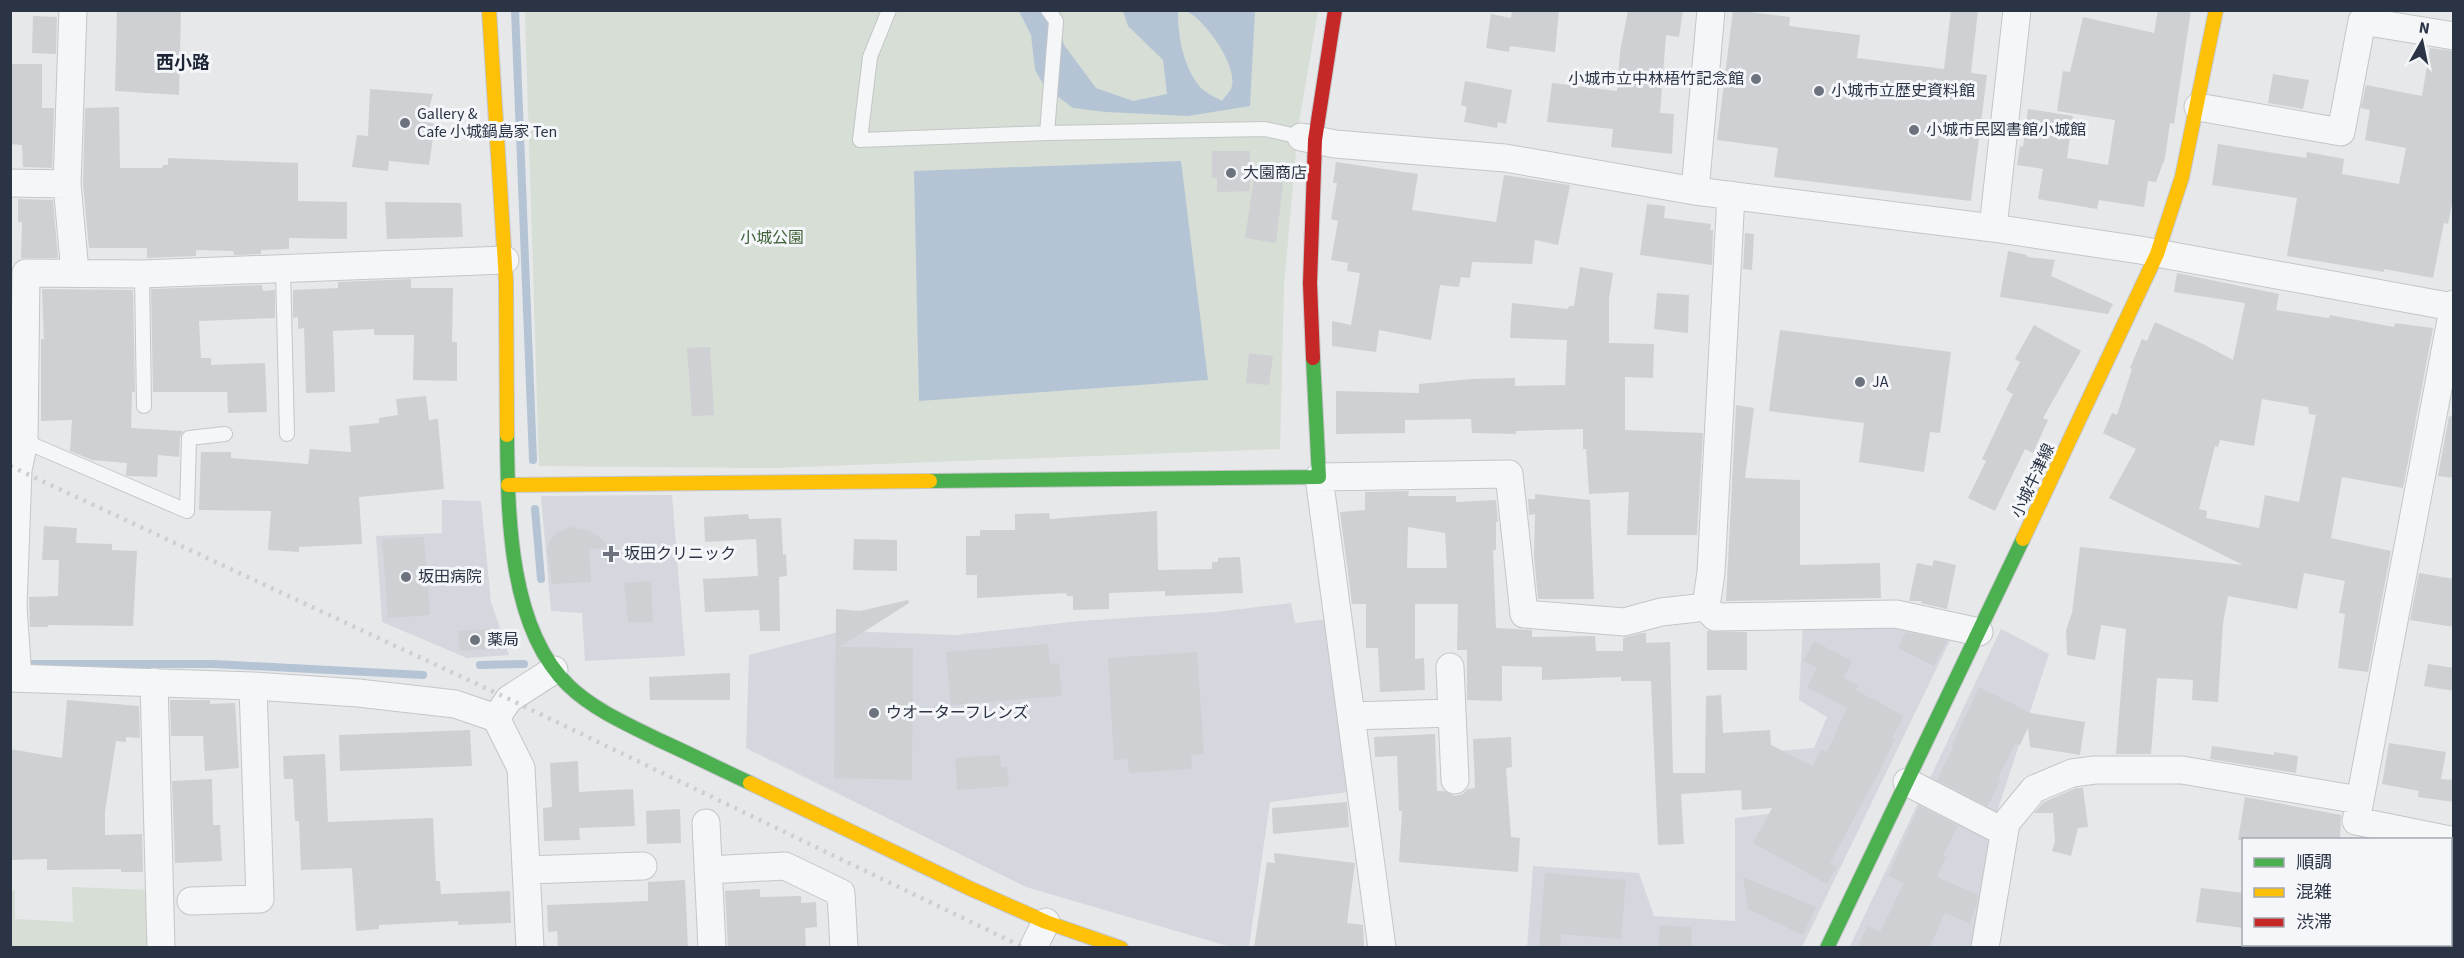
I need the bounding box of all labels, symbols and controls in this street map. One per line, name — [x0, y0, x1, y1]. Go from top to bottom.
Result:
north arrow — [2392, 12, 2452, 72]
text: N — [2417, 16, 2431, 40]
district label: 西小路 — [156, 51, 210, 76]
place label: 小城市立中林梧竹記念館 — [1568, 68, 1744, 90]
marker: 小城市立中林梧竹記念館 — [1749, 72, 1763, 86]
place label: 小城市立歴史資料館 — [1831, 80, 1975, 102]
marker: 小城市立歴史資料館 — [1812, 84, 1826, 98]
place label: Gallery & Cafe 小城鍋島家 Ten — [417, 103, 557, 143]
marker: Gallery & Cafe 小城鍋島家 Ten — [398, 116, 412, 130]
place label: 小城市民図書館小城館 — [1926, 119, 2086, 141]
marker: 小城市民図書館小城館 — [1907, 123, 1921, 137]
place label: 大園商店 — [1243, 162, 1307, 184]
marker: 大園商店 — [1224, 166, 1238, 180]
park label: 小城公園 — [740, 227, 804, 249]
place label: JA — [1872, 371, 1889, 393]
marker: JA — [1853, 375, 1867, 389]
street label: 小城牛津線 — [2006, 440, 2060, 522]
place label: 坂田クリニック — [624, 543, 736, 565]
marker: 坂田クリニック — [602, 545, 620, 563]
place label: 坂田病院 — [418, 566, 482, 588]
marker: 坂田病院 — [399, 570, 413, 584]
place label: 薬局 — [487, 629, 519, 651]
marker: 薬局 — [468, 633, 482, 647]
place label: ウオーターフレンズ — [886, 702, 1029, 724]
marker: ウオーターフレンズ — [867, 706, 881, 720]
legend — [2242, 838, 2452, 946]
text: 順調 — [2296, 850, 2332, 875]
text: 混雑 — [2296, 880, 2332, 905]
text: 渋滞 — [2296, 910, 2332, 935]

